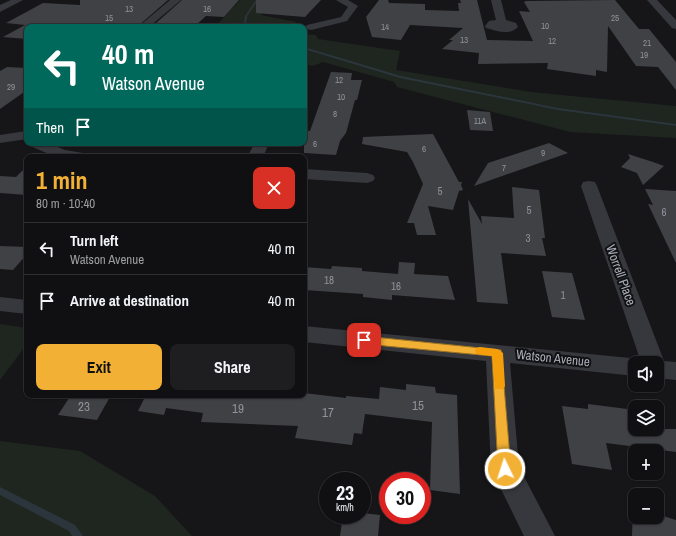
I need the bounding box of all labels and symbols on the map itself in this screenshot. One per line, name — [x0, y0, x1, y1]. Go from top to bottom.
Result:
house number: 13 — [125, 3, 133, 15]
house number: 16 — [203, 3, 211, 15]
house number: 15 — [105, 12, 113, 24]
house number: 25 — [611, 12, 619, 24]
house number: 10 — [541, 20, 549, 32]
house number: 14 — [381, 21, 389, 33]
house number: 13 — [460, 34, 468, 46]
house number: 12 — [548, 35, 556, 47]
house number: 21 — [643, 37, 651, 49]
house number: 19 — [640, 49, 648, 61]
house number: 12 — [335, 74, 343, 86]
house number: 29 — [7, 81, 15, 93]
house number: 10 — [337, 91, 345, 103]
house number: 8 — [333, 108, 337, 120]
house number: 11A — [474, 115, 486, 127]
house number: 6 — [313, 138, 317, 150]
house number: 6 — [422, 143, 426, 155]
house number: 9 — [541, 147, 545, 159]
house number: 7 — [502, 162, 506, 174]
house number: 5 — [437, 184, 443, 198]
house number: 5 — [526, 203, 532, 217]
house number: 6 — [661, 205, 667, 219]
house number: 3 — [525, 231, 531, 245]
street label: Worrell Place — [602, 242, 640, 308]
house number: 18 — [324, 273, 334, 287]
house number: 16 — [391, 279, 401, 293]
house number: 1 — [560, 288, 566, 302]
pin — [347, 323, 381, 357]
street label: Watson Avenue — [515, 346, 591, 370]
house number: 15 — [412, 397, 424, 414]
house number: 23 — [78, 398, 90, 415]
house number: 19 — [232, 400, 244, 417]
house number: 17 — [322, 404, 334, 421]
position arrow — [484, 448, 526, 490]
speed limit sign: 30 — [379, 472, 431, 524]

